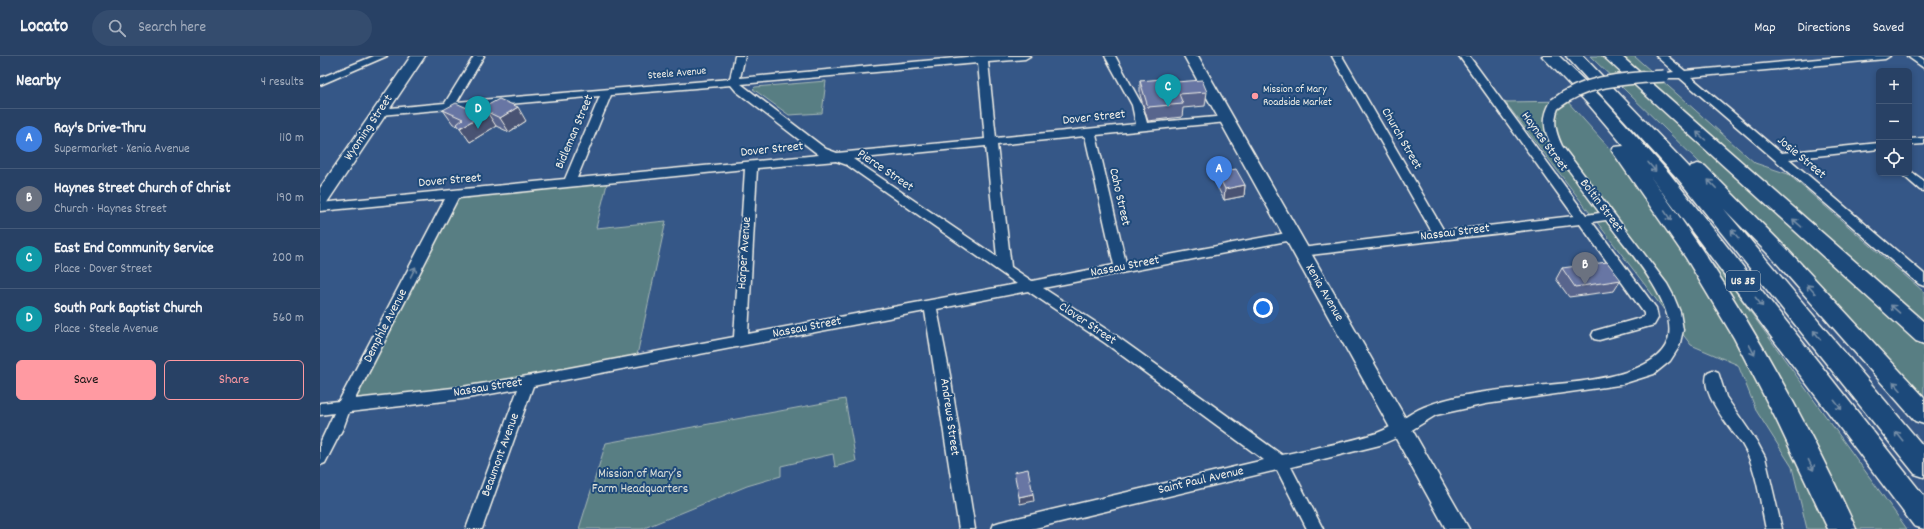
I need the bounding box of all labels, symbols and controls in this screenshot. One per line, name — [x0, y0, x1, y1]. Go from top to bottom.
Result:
search box — [92, 10, 372, 46]
text: Locato — [20, 14, 68, 41]
icon: search — [106, 17, 128, 39]
text: Search here — [138, 17, 206, 39]
text: Map — [1754, 18, 1776, 38]
text: Directions — [1798, 18, 1851, 38]
text: Saved — [1873, 18, 1904, 38]
street label: Steele Avenue — [647, 63, 707, 85]
map controls — [1876, 68, 1912, 176]
button: + — [1876, 68, 1912, 104]
text: Nearby — [16, 70, 60, 94]
text: 4 results — [261, 73, 304, 92]
pin: C — [1155, 74, 1181, 107]
place label: Mission of Mary Roadside Market — [1263, 82, 1332, 111]
street label: Wyoming Street — [340, 91, 398, 165]
marker: Mission of Mary Roadside Market — [1250, 91, 1260, 101]
street label: Bidleman Street — [551, 92, 599, 172]
pin: D — [465, 96, 491, 129]
button: − — [1876, 104, 1912, 140]
street label: Dover Street — [1062, 105, 1127, 131]
street label: Church Street — [1376, 105, 1426, 174]
street label: Haynes Street — [1516, 108, 1572, 176]
text: Ray's Drive-Thru — [54, 118, 146, 140]
text: A — [25, 129, 33, 148]
text: 110 m — [279, 129, 304, 148]
one-way arrow — [1696, 132, 1706, 141]
street label: Josie Street — [1772, 132, 1830, 184]
street label: Dover Street — [740, 137, 805, 163]
text: Supermarket · Xenia Avenue — [54, 140, 190, 159]
button: locate — [1876, 140, 1912, 176]
street label: Pierce Street — [853, 145, 917, 197]
pin: A — [1206, 156, 1232, 189]
one-way arrow — [1648, 162, 1657, 172]
street label: Caho Street — [1103, 166, 1135, 228]
street label: Dover Street — [418, 169, 482, 193]
street label: Boltin Street — [1575, 175, 1628, 237]
text: Haynes Street Church of Christ — [54, 178, 230, 200]
one-way arrow — [1707, 179, 1717, 189]
text: B — [26, 189, 32, 208]
text: 190 m — [276, 189, 304, 208]
text: Church · Haynes Street — [54, 200, 167, 219]
one-way arrow — [1664, 210, 1672, 221]
street label: Harper Avenue — [733, 216, 757, 290]
one-way arrow — [1792, 218, 1803, 227]
street label: Nassau Street — [1419, 219, 1491, 247]
one-way arrow — [1730, 229, 1739, 240]
text: East End Community Service — [54, 238, 214, 260]
text: C — [26, 249, 32, 268]
text: 200 m — [272, 249, 304, 268]
street label: Nassau Street — [1089, 251, 1161, 283]
pin: B — [1572, 252, 1598, 285]
text: Place · Dover Street — [54, 260, 152, 279]
street label: Xenia Avenue — [1300, 261, 1348, 325]
one-way arrow — [410, 266, 418, 278]
road number: US 35 — [1726, 271, 1760, 291]
one-way arrow — [1806, 284, 1816, 294]
street label: Demphle Avenue — [359, 286, 413, 366]
one-way arrow — [1755, 296, 1763, 307]
text: South Park Baptist Church — [54, 298, 202, 320]
street label: Clover Street — [1054, 298, 1120, 350]
your location — [1253, 298, 1273, 318]
one-way arrow — [1890, 304, 1900, 313]
text: D — [26, 309, 32, 328]
text: 560 m — [273, 309, 304, 328]
street label: Nassau Street — [771, 312, 843, 344]
text: Place · Steele Avenue — [54, 320, 158, 339]
one-way arrow — [1813, 330, 1822, 340]
one-way arrow — [1749, 344, 1756, 356]
button: Save — [16, 360, 156, 400]
button: Share — [164, 360, 304, 400]
street label: Nassau Street — [452, 373, 524, 403]
street label: Andrews Street — [934, 377, 964, 457]
one-way arrow — [1893, 381, 1902, 391]
one-way arrow — [1834, 399, 1842, 410]
street label: Beaumont Avenue — [477, 410, 525, 499]
one-way arrow — [1895, 430, 1904, 441]
one-way arrow — [1808, 459, 1815, 471]
street label: Saint Paul Avenue — [1156, 462, 1246, 500]
park label: Mission of Mary’s Farm Headquarters — [592, 465, 688, 499]

